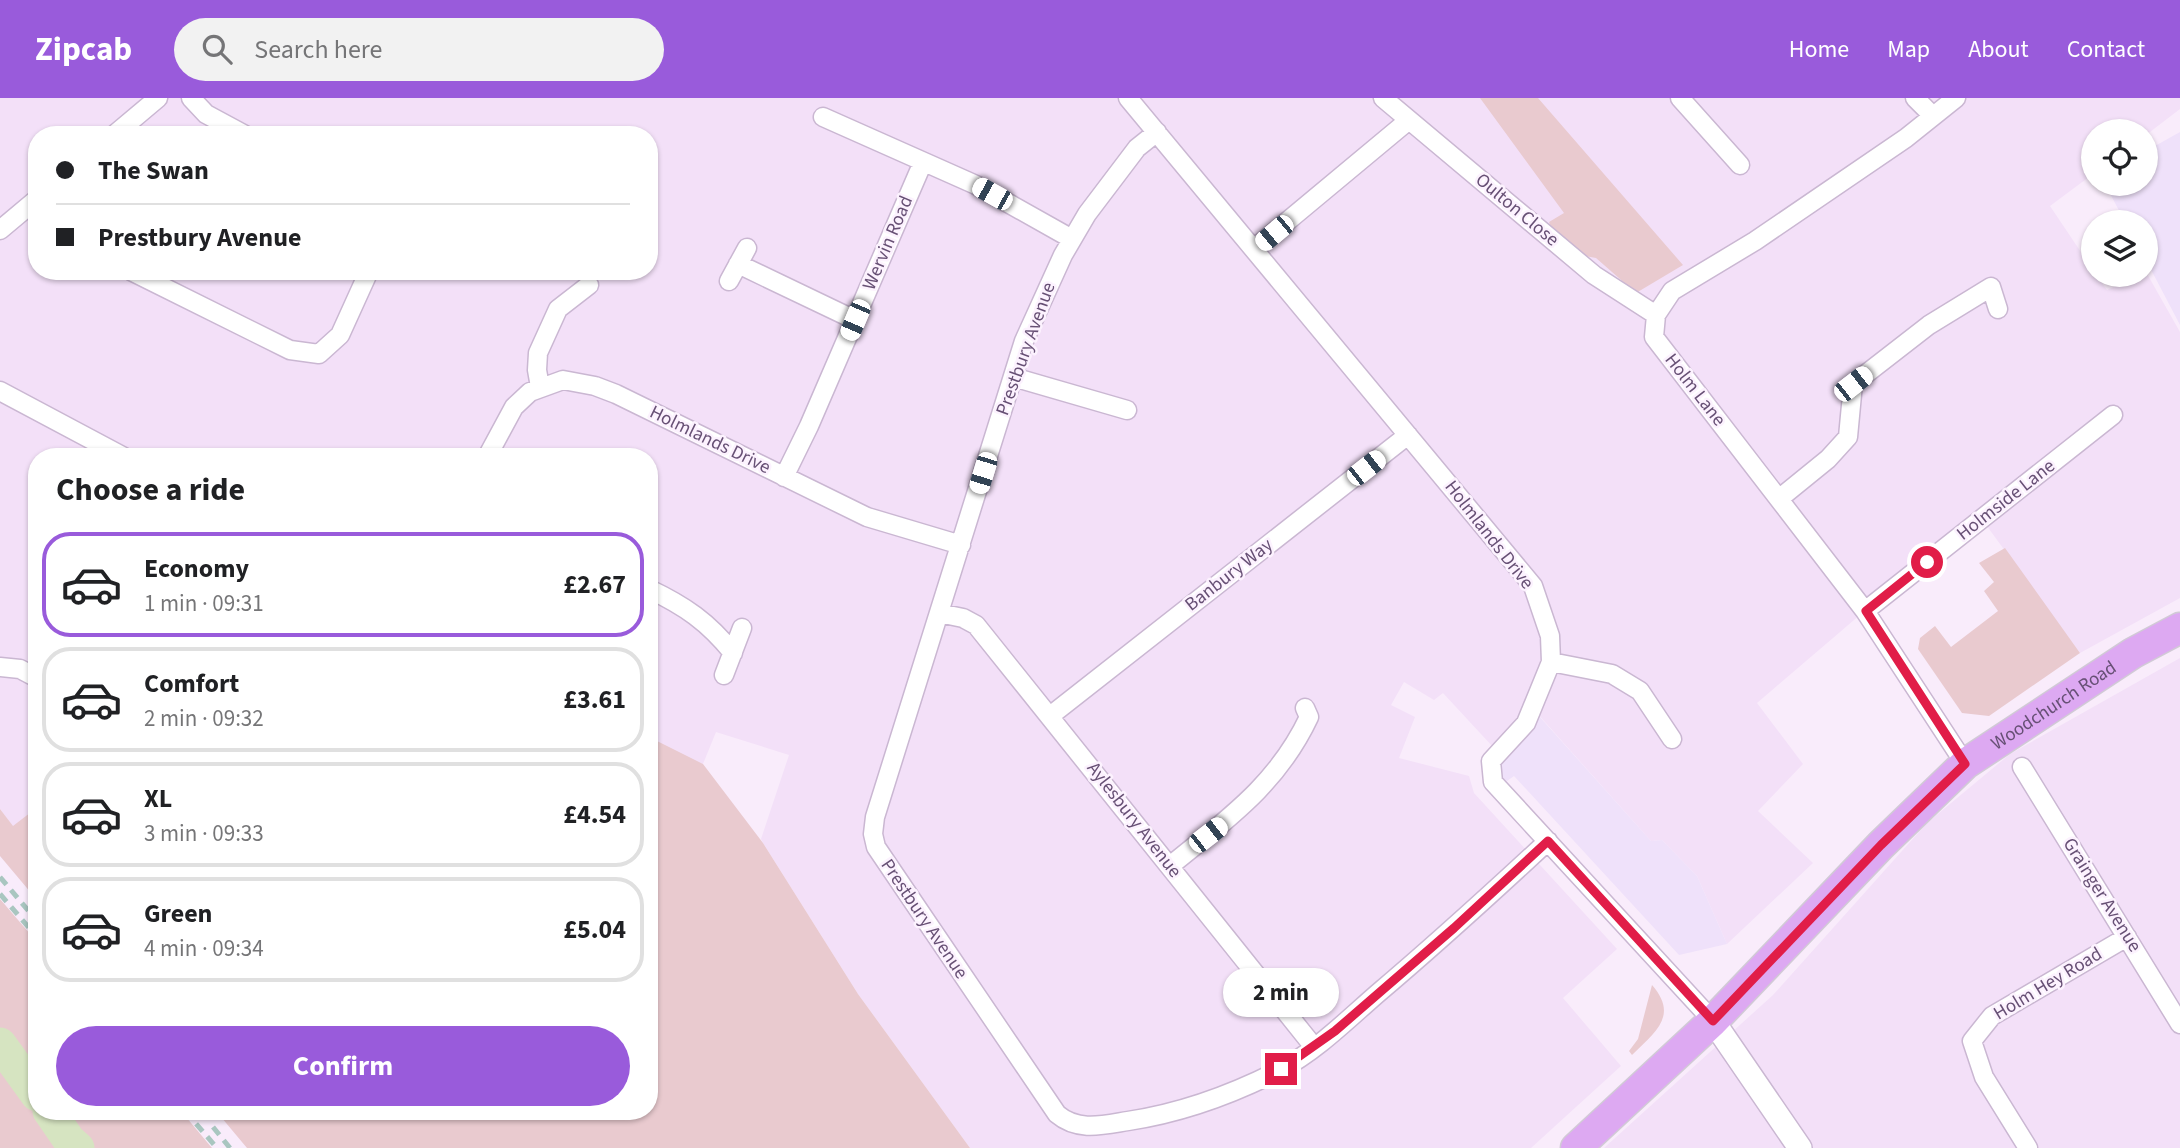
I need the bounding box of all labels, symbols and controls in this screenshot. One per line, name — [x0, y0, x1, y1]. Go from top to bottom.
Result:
search box — [174, 18, 664, 81]
text: Zipcab — [35, 26, 132, 73]
icon: search — [198, 30, 236, 68]
text: Search here — [254, 31, 382, 68]
text: Home — [1789, 32, 1849, 67]
text: Map — [1887, 32, 1930, 67]
text: About — [1968, 32, 2029, 67]
text: Contact — [2067, 32, 2145, 67]
map controls — [2081, 119, 2158, 287]
button: locate — [2081, 119, 2158, 196]
text: The Swan — [98, 152, 209, 189]
street label: Oulton Close — [1469, 167, 1565, 253]
car — [969, 175, 1016, 213]
street label: Wervin Road — [856, 192, 920, 294]
button: layers — [2081, 210, 2158, 287]
car — [1252, 211, 1297, 255]
text: Prestbury Avenue — [98, 219, 301, 256]
street label: Prestbury Avenue — [989, 279, 1063, 419]
car — [838, 297, 873, 343]
street label: Holm Lane — [1658, 348, 1732, 432]
car — [1830, 363, 1877, 405]
street label: Holmlands Drive — [645, 399, 775, 481]
car — [1343, 447, 1390, 489]
car — [967, 450, 1000, 496]
street label: Holmside Lane — [1951, 453, 2061, 547]
text: Choose a ride — [56, 467, 245, 513]
street label: Holmlands Drive — [1438, 475, 1540, 595]
street label: Banbury Way — [1179, 532, 1279, 618]
route start — [1911, 546, 1943, 578]
text: Economy — [144, 550, 249, 587]
icon: car — [60, 553, 123, 616]
text: £2.67 — [563, 566, 626, 603]
text: 1 min · 09:31 — [144, 587, 264, 620]
street label: Woodchurch Road — [1985, 654, 2122, 757]
text: Comfort — [144, 665, 239, 702]
icon: car — [60, 668, 123, 731]
text: £3.61 — [563, 681, 626, 718]
text: 2 min · 09:32 — [144, 702, 264, 735]
street label: Aylesbury Avenue — [1080, 756, 1188, 884]
text: XL — [144, 780, 172, 817]
icon: car — [60, 783, 123, 846]
text: £4.54 — [563, 796, 626, 833]
car — [1185, 814, 1232, 856]
text: 3 min · 09:33 — [144, 817, 264, 850]
street label: Grainger Avenue — [2056, 833, 2148, 957]
street label: Prestbury Avenue — [874, 854, 974, 984]
text: Green — [144, 895, 212, 932]
icon: car — [60, 898, 123, 961]
text: £5.04 — [563, 911, 626, 948]
text: 4 min · 09:34 — [144, 932, 264, 965]
street label: Holm Hey Road — [1989, 941, 2107, 1027]
callout: 2 min — [1223, 968, 1339, 1016]
text: 2 min — [1253, 976, 1309, 1009]
button: Confirm — [56, 1026, 630, 1106]
route end — [1265, 1053, 1297, 1085]

